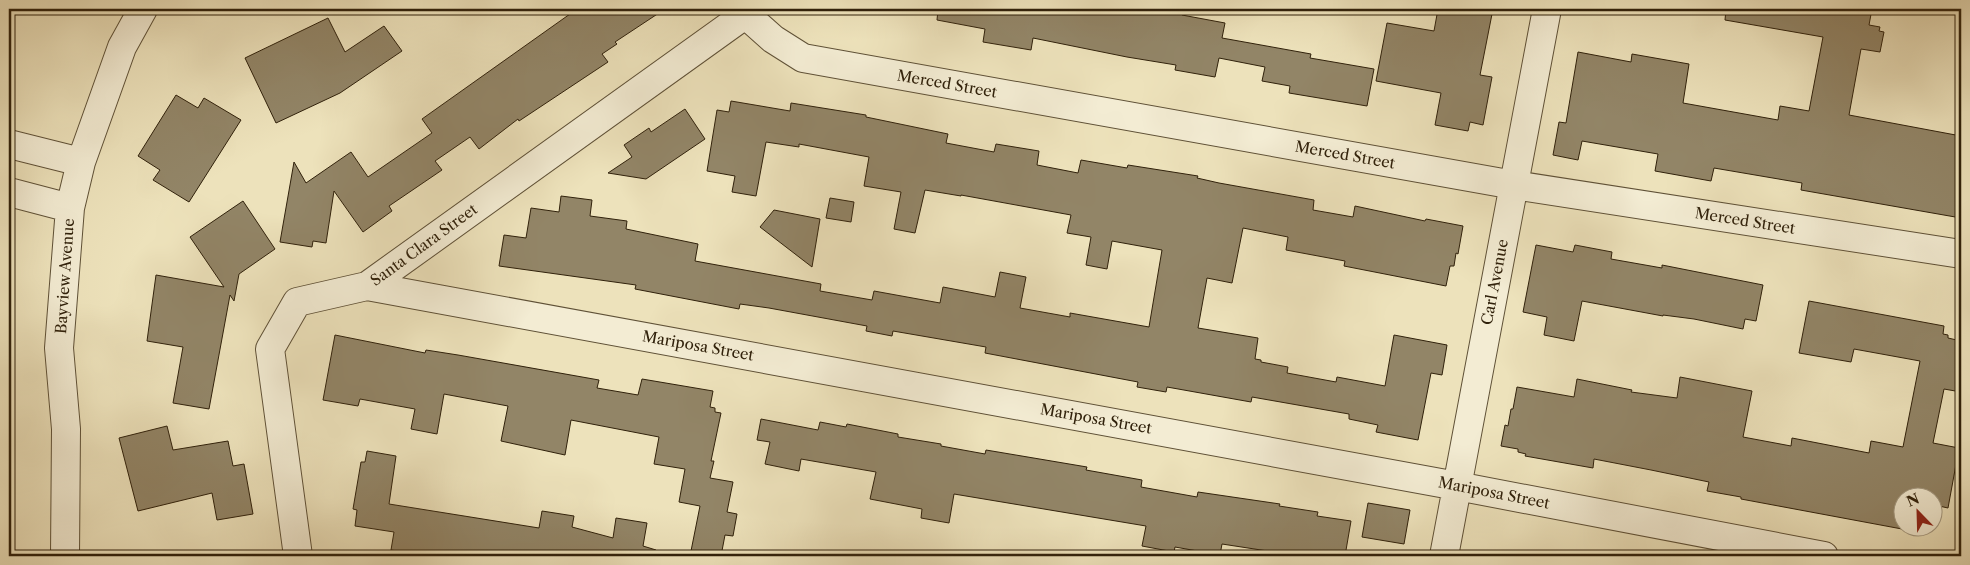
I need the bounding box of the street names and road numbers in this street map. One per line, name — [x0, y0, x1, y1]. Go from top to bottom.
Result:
street label: Merced Street — [896, 65, 999, 102]
street label: Merced Street — [1294, 136, 1397, 173]
street label: Santa Clara Street — [366, 199, 481, 290]
street label: Merced Street — [1694, 203, 1797, 238]
street label: Bayview Avenue — [51, 218, 78, 334]
street label: Carl Avenue — [1477, 237, 1512, 326]
street label: Mariposa Street — [641, 326, 756, 365]
street label: Mariposa Street — [1039, 399, 1154, 438]
street label: Mariposa Street — [1437, 472, 1552, 513]

